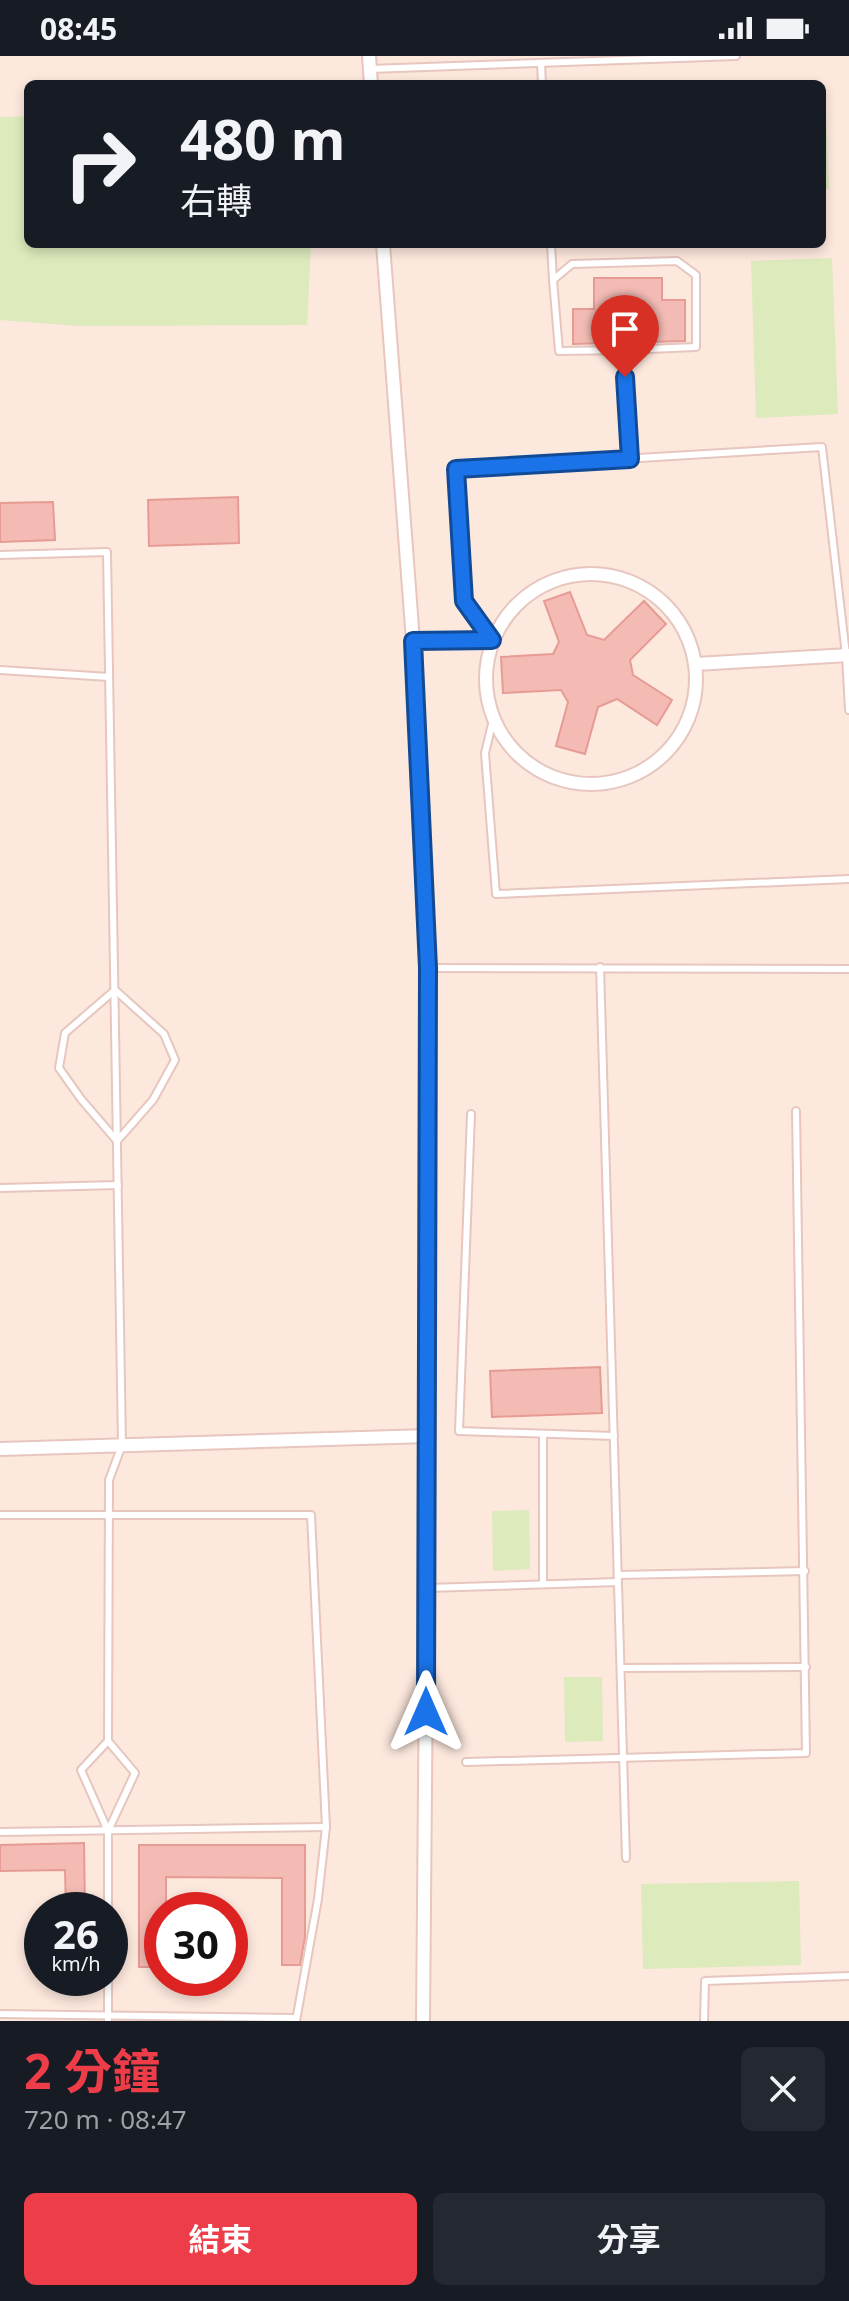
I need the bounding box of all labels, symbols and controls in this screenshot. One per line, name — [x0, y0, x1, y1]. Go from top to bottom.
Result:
text: 08:45 — [40, 8, 117, 49]
text: 480 m — [180, 100, 345, 176]
icon: right — [48, 112, 152, 216]
text: 右轉 — [180, 176, 252, 225]
pin — [591, 295, 659, 377]
icon: arrive — [603, 307, 647, 351]
position arrow — [384, 1670, 468, 1754]
speed limit sign: 30 — [144, 1892, 248, 1996]
text: 26 — [53, 1906, 99, 1961]
text: km/h — [51, 1950, 101, 1977]
text: 2 分鐘 — [24, 2038, 160, 2103]
button: close — [741, 2047, 825, 2131]
text: 720 m · 08:47 — [24, 2101, 187, 2137]
button: 結束 — [24, 2193, 417, 2285]
button: 分享 — [433, 2193, 825, 2285]

